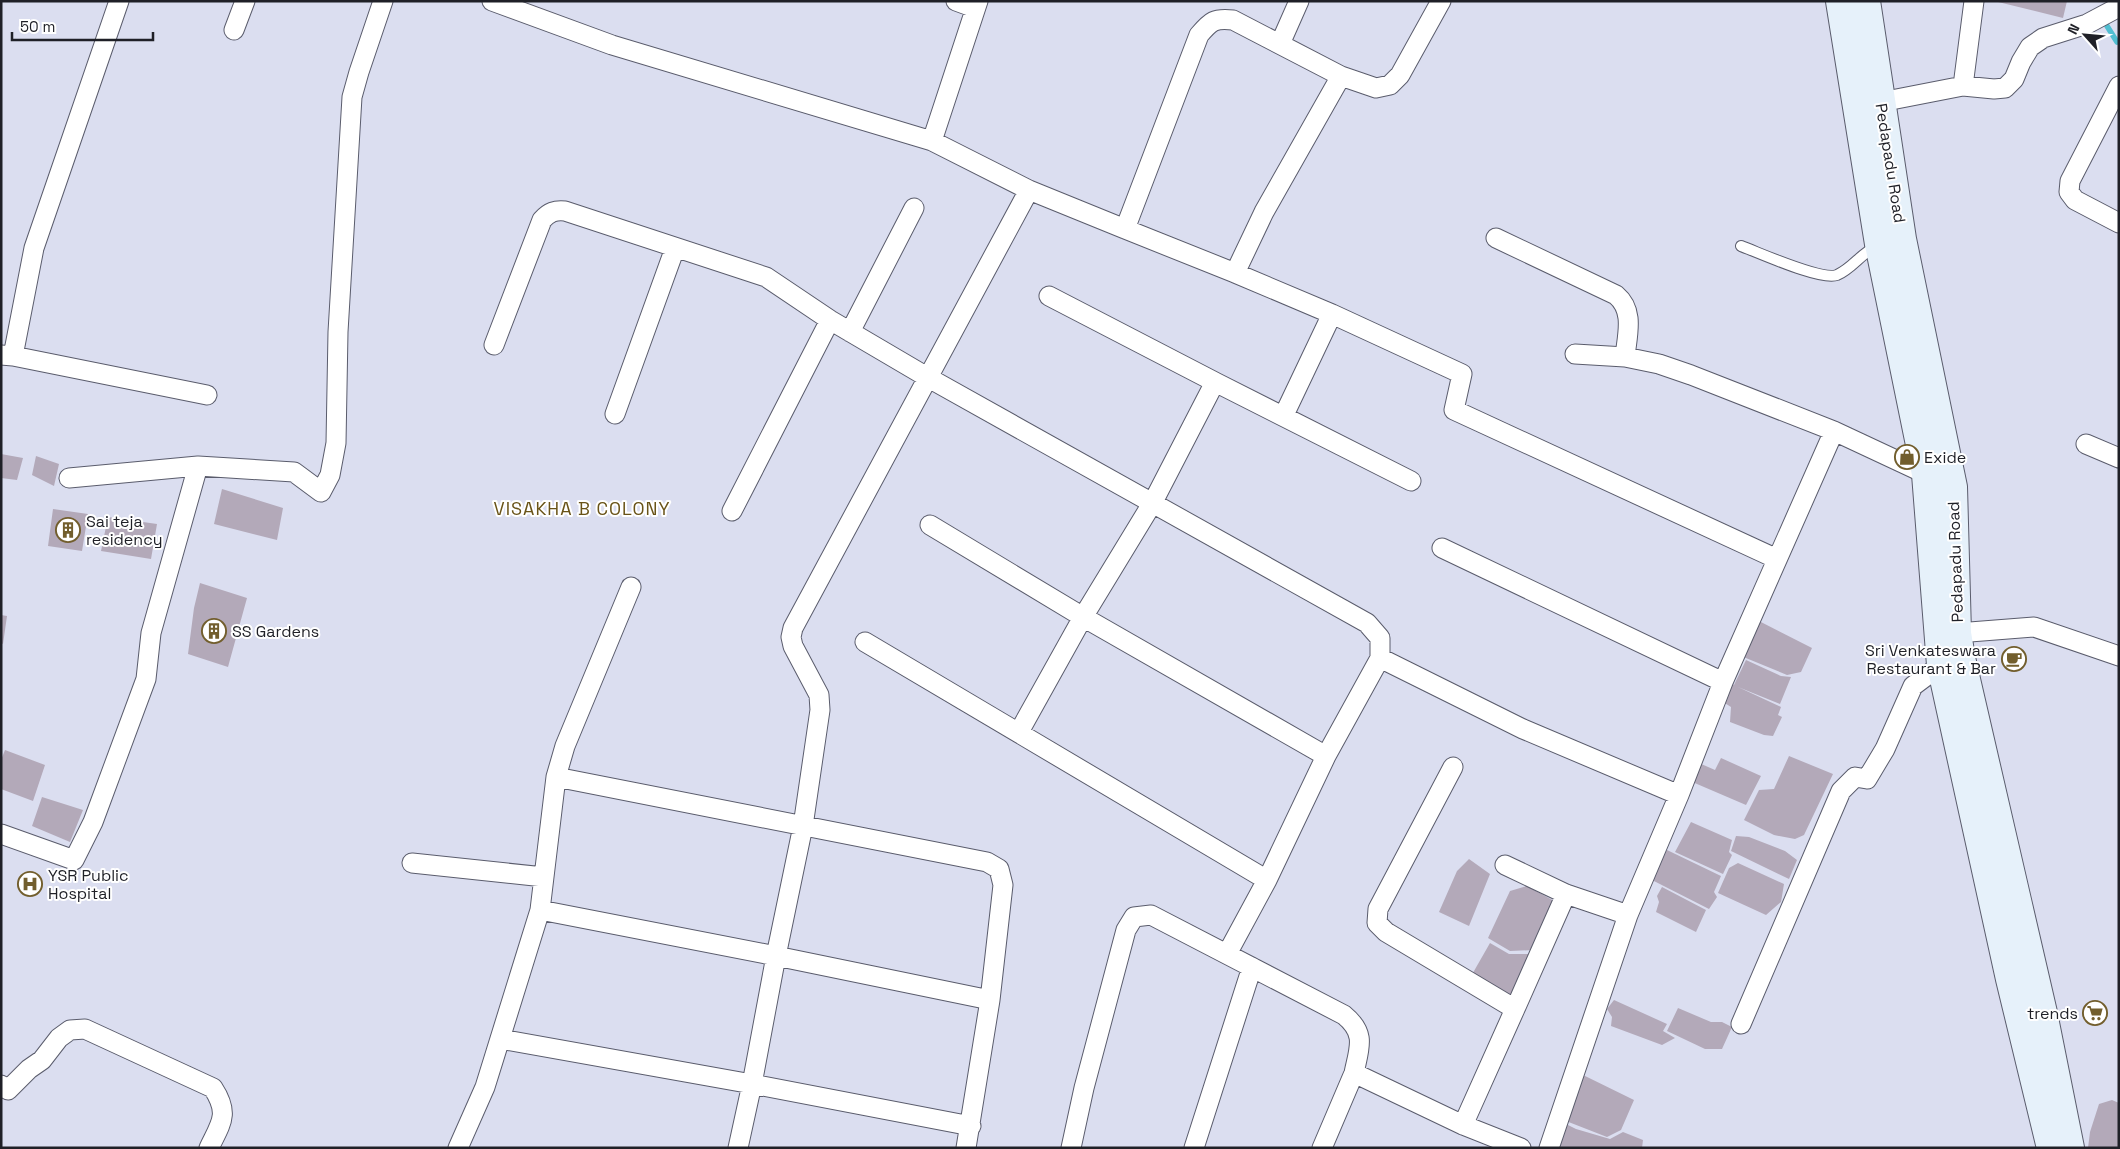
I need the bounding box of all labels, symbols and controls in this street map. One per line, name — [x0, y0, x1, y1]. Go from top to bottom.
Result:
scale bar — [12, 10, 154, 42]
north arrow — [2060, 10, 2110, 60]
text: 50 m — [20, 17, 55, 36]
text: N — [2063, 21, 2084, 37]
street label: Pedapadu Road — [1871, 102, 1910, 225]
shop icon: Exide — [1894, 444, 1920, 470]
place label: Exide — [1924, 447, 1966, 468]
district label: VISAKHA B COLONY — [494, 497, 670, 520]
street label: Pedapadu Road — [1943, 501, 1968, 623]
place label: Sai teja residency — [86, 511, 163, 550]
building icon: Sai teja residency — [55, 517, 81, 543]
building icon: SS Gardens — [201, 618, 227, 644]
place label: SS Gardens — [232, 621, 319, 642]
place label: Sri Venkateswara Restaurant & Bar — [1865, 640, 1996, 679]
cafe icon: Sri Venkateswara Restaurant & Bar — [2001, 646, 2027, 672]
place label: YSR Public Hospital — [48, 865, 129, 904]
hospital icon: YSR Public Hospital — [17, 871, 43, 897]
supermarket icon: trends — [2082, 1000, 2108, 1026]
place label: trends — [2027, 1003, 2078, 1024]

